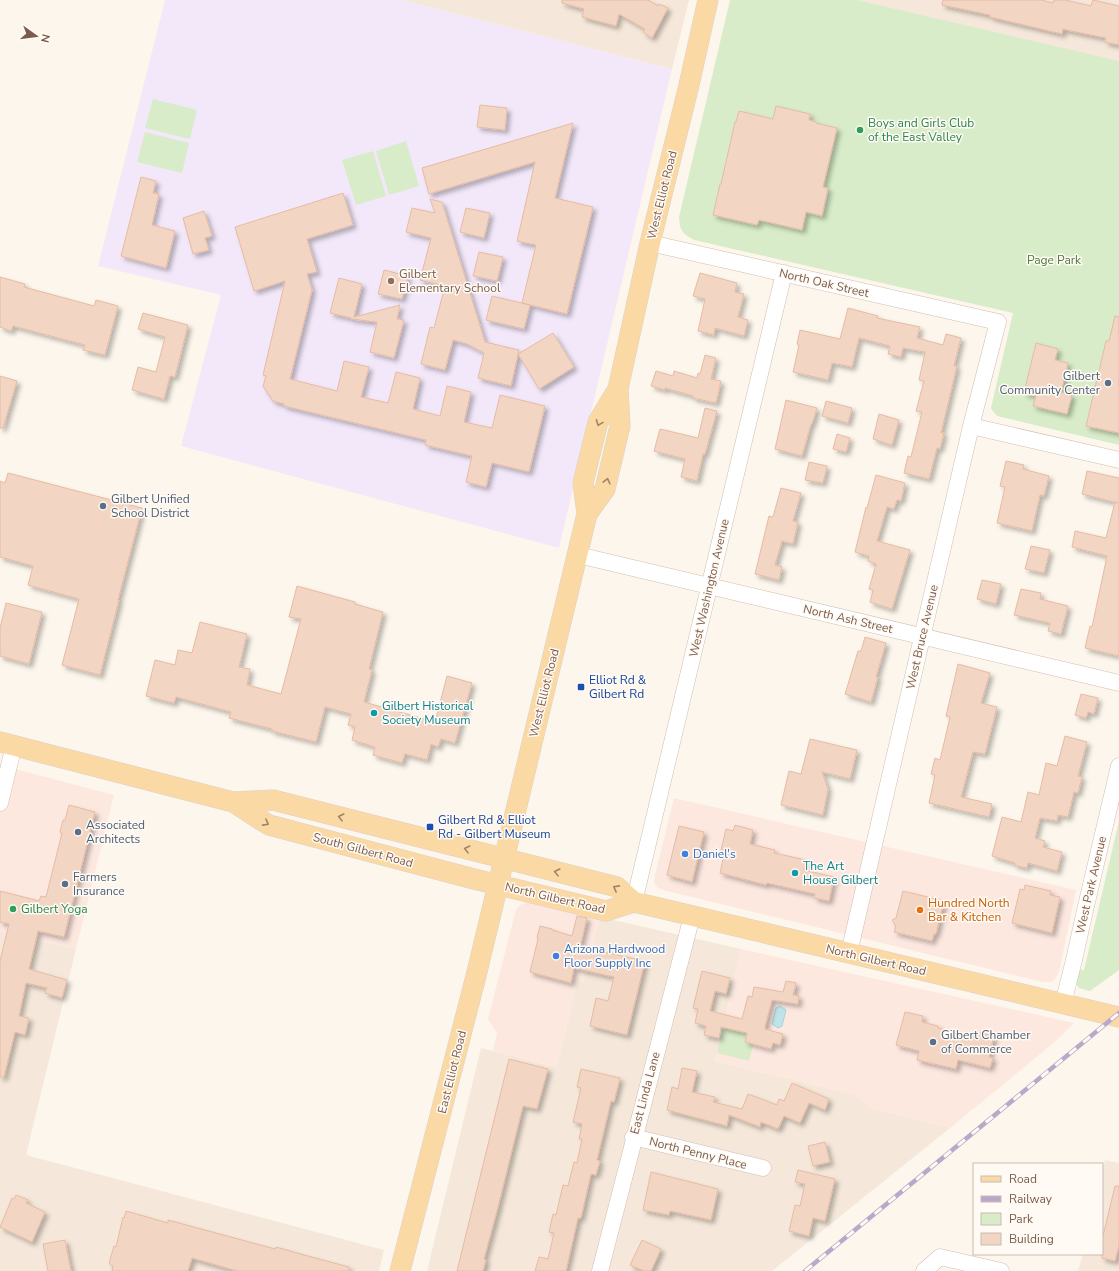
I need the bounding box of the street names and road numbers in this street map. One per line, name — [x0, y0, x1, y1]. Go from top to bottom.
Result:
street label: West Elliot Road — [643, 149, 681, 241]
street label: North Oak Street — [778, 265, 871, 301]
street label: West Washington Avenue — [685, 517, 733, 659]
street label: West Bruce Avenue — [902, 583, 942, 691]
street label: North Ash Street — [802, 601, 895, 637]
street label: West Elliot Road — [525, 647, 563, 739]
street label: South Gilbert Road — [311, 829, 415, 871]
street label: West Park Avenue — [1072, 835, 1110, 935]
street label: North Gilbert Road — [503, 879, 607, 917]
street label: North Gilbert Road — [824, 941, 928, 979]
street label: East Elliot Road — [434, 1029, 470, 1115]
street label: East Linda Lane — [626, 1050, 664, 1136]
street label: North Penny Place — [647, 1133, 749, 1173]

